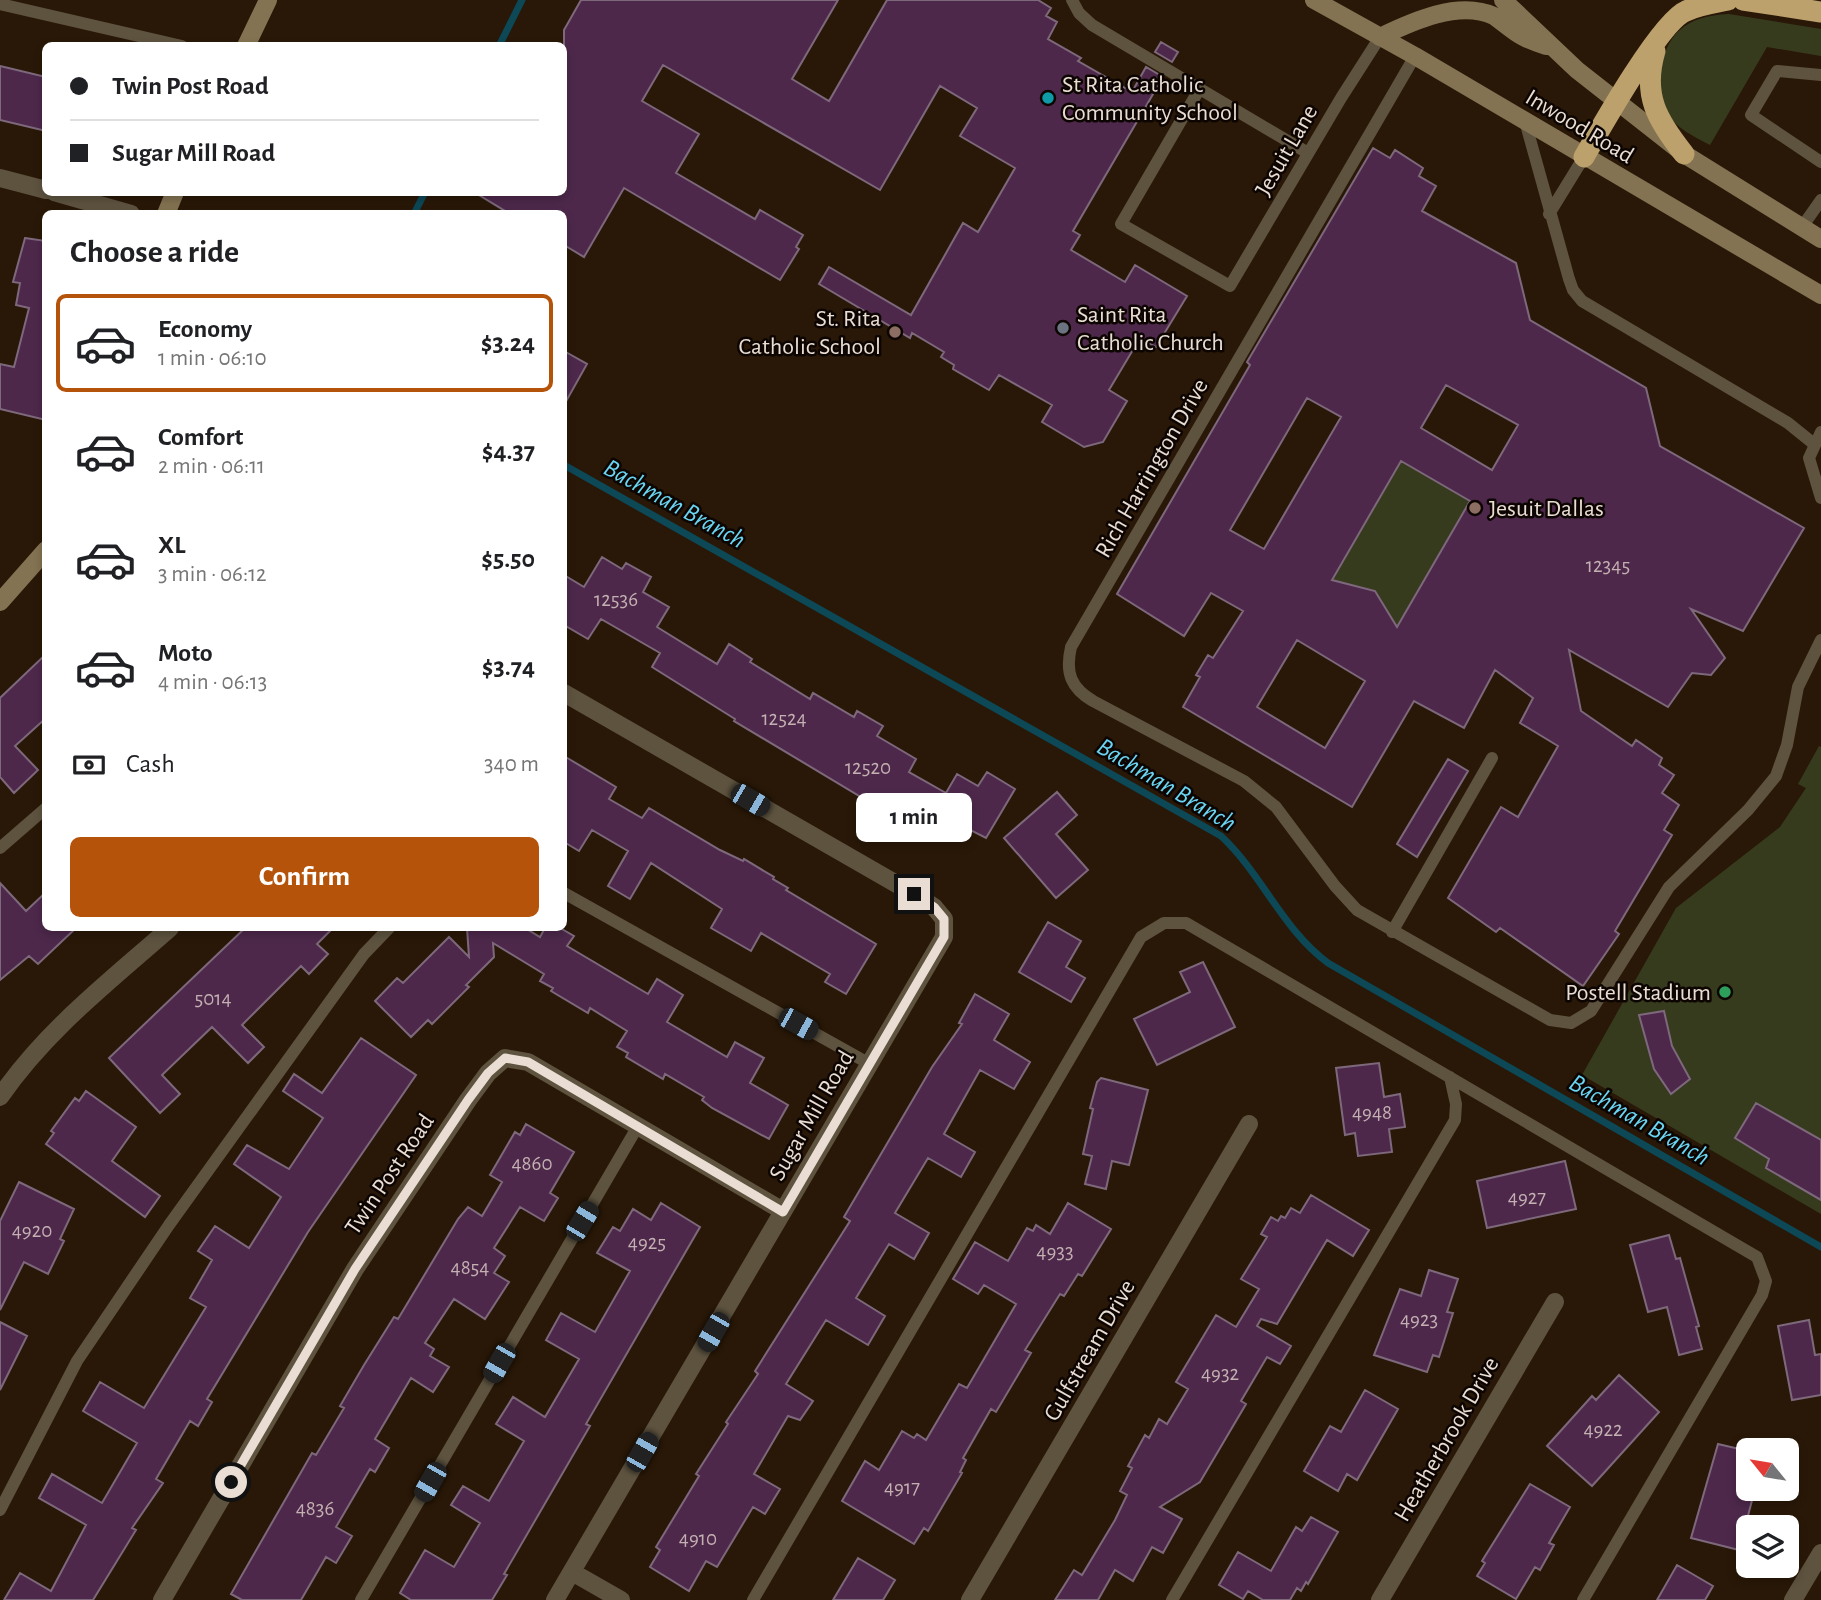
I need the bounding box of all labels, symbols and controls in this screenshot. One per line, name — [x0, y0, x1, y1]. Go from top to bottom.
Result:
text: Twin Post Road — [112, 73, 269, 99]
place label: St Rita Catholic Community School — [1062, 73, 1238, 125]
street label: Inwood Road — [1521, 85, 1638, 168]
marker: St Rita Catholic Community School — [1040, 90, 1056, 106]
street label: Jesuit Lane — [1251, 101, 1322, 200]
text: Sugar Mill Road — [112, 140, 275, 166]
text: Choose a ride — [70, 236, 239, 268]
place label: Saint Rita Catholic Church — [1077, 303, 1224, 355]
place label: St. Rita Catholic School — [739, 307, 881, 359]
icon: car — [74, 312, 137, 375]
text: Economy — [158, 316, 252, 342]
marker: Saint Rita Catholic Church — [1055, 320, 1071, 336]
marker: St. Rita Catholic School — [887, 324, 903, 340]
text: $3.24 — [481, 330, 535, 356]
text: 1 min · 06:10 — [158, 347, 267, 370]
street label: Rich Harrington Drive — [1091, 375, 1213, 562]
icon: car — [74, 420, 137, 483]
text: Comfort — [158, 424, 243, 450]
text: $4.37 — [482, 438, 535, 464]
water label: Bachman Branch — [599, 454, 750, 553]
text: 2 min · 06:11 — [158, 455, 265, 478]
place label: Jesuit Dallas — [1489, 497, 1604, 521]
marker: Jesuit Dallas — [1467, 500, 1483, 516]
icon: car — [74, 528, 137, 591]
text: XL — [158, 532, 185, 558]
text: $5.50 — [481, 546, 535, 572]
house number: 12345 — [1586, 555, 1630, 576]
text: 3 min · 06:12 — [158, 563, 267, 586]
house number: 12536 — [594, 589, 638, 610]
icon: car — [74, 636, 137, 699]
text: Moto — [158, 640, 213, 666]
text: $3.74 — [482, 654, 535, 680]
text: 4 min · 06:13 — [158, 671, 267, 694]
house number: 12524 — [761, 708, 807, 729]
water label: Bachman Branch — [1092, 733, 1241, 837]
icon: cash — [70, 746, 108, 784]
text: Cash — [126, 751, 175, 777]
text: 340 m — [484, 753, 539, 776]
house number: 12520 — [845, 757, 891, 778]
car — [727, 780, 774, 820]
callout: 1 min — [856, 792, 972, 842]
text: 1 min — [890, 806, 938, 829]
button: Confirm — [70, 837, 539, 917]
route end — [898, 878, 930, 910]
place label: Postell Stadium — [1565, 981, 1711, 1005]
marker: Postell Stadium — [1717, 984, 1733, 1000]
house number: 5014 — [194, 988, 232, 1009]
car — [775, 1005, 822, 1043]
street label: Sugar Mill Road — [765, 1046, 859, 1185]
water label: Bachman Branch — [1565, 1069, 1714, 1170]
house number: 4948 — [1352, 1102, 1392, 1123]
street label: Twin Post Road — [341, 1110, 439, 1239]
house number: 4860 — [511, 1153, 553, 1174]
house number: 4927 — [1508, 1187, 1546, 1208]
car — [563, 1198, 602, 1244]
house number: 4920 — [12, 1220, 52, 1241]
house number: 4925 — [628, 1232, 666, 1253]
house number: 4933 — [1036, 1241, 1074, 1262]
house number: 4854 — [451, 1257, 489, 1278]
street label: Gulfstream Drive — [1040, 1276, 1140, 1425]
car — [694, 1309, 733, 1355]
house number: 4923 — [1400, 1309, 1438, 1330]
car — [480, 1340, 519, 1386]
street label: Heatherbrook Drive — [1390, 1353, 1504, 1526]
house number: 4932 — [1201, 1363, 1239, 1384]
house number: 4922 — [1583, 1419, 1623, 1440]
car — [623, 1429, 662, 1475]
north arrow — [1736, 1438, 1799, 1502]
map controls — [1736, 1438, 1799, 1578]
car — [411, 1459, 450, 1505]
route start — [215, 1466, 247, 1498]
house number: 4917 — [884, 1477, 920, 1498]
house number: 4836 — [296, 1498, 334, 1519]
button: layers — [1736, 1515, 1799, 1578]
house number: 4910 — [679, 1528, 717, 1549]

